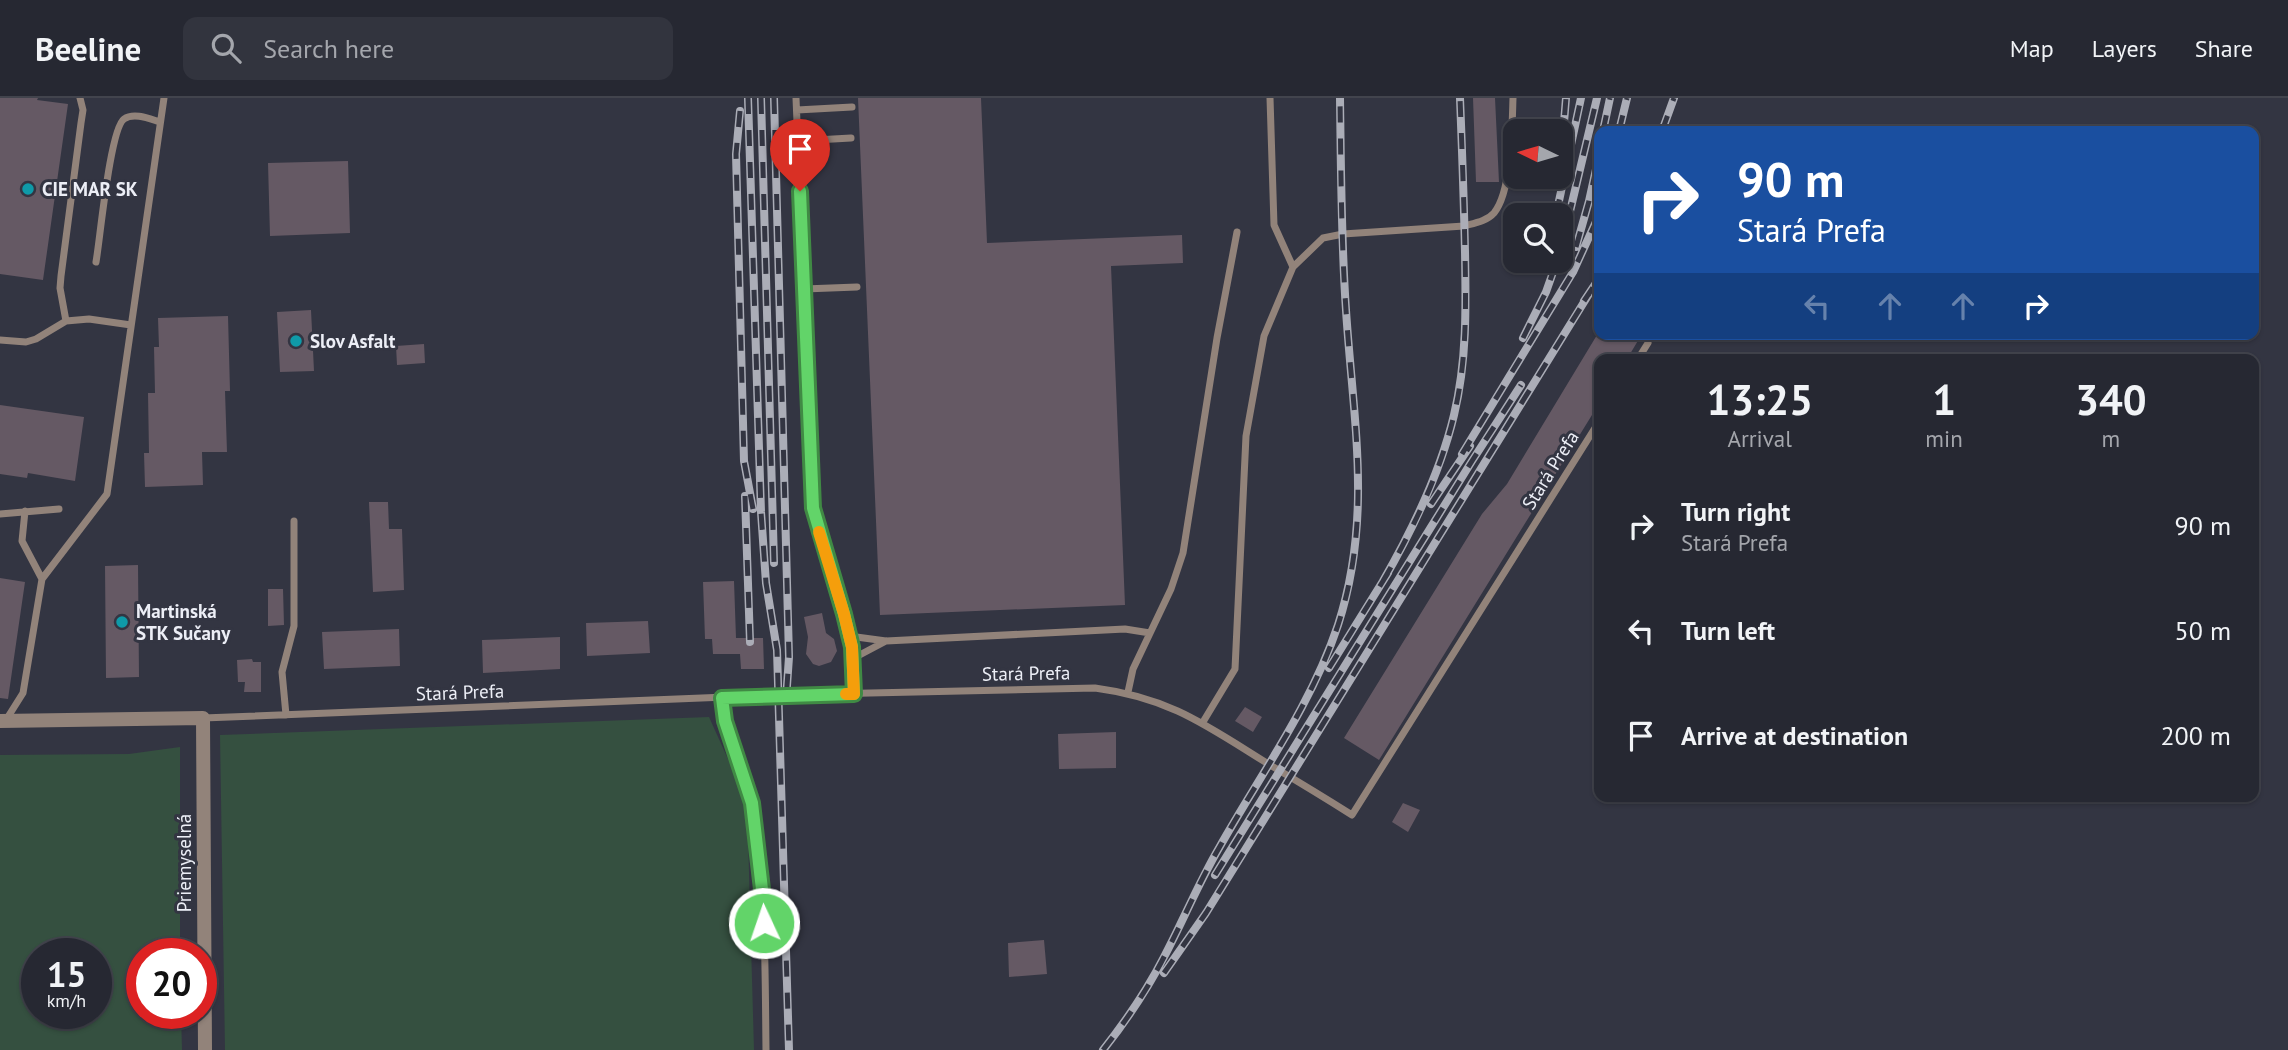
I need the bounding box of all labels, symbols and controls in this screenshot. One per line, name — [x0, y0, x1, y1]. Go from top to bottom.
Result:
search box — [183, 17, 673, 80]
text: Beeline — [35, 27, 141, 70]
icon: search — [207, 29, 245, 67]
text: Search here — [263, 32, 394, 65]
text: Map — [2010, 33, 2054, 64]
text: Layers — [2092, 33, 2157, 64]
text: Share — [2195, 33, 2253, 64]
pin — [770, 119, 830, 191]
north arrow — [1503, 119, 1573, 189]
map controls — [1503, 119, 1573, 273]
icon: arrive — [781, 130, 819, 168]
text: 90 m — [1737, 147, 1844, 211]
icon: right — [1622, 154, 1713, 245]
place label: CIE MAR SK — [42, 177, 138, 201]
marker: CIE MAR SK — [20, 181, 36, 197]
button: search — [1503, 203, 1573, 273]
text: Stará Prefa — [1737, 209, 1886, 251]
icon: left — [1798, 287, 1836, 325]
icon: ahead — [1871, 287, 1909, 325]
icon: ahead — [1944, 287, 1982, 325]
icon: right — [2017, 287, 2055, 325]
place label: Slov Asfalt — [310, 329, 396, 353]
marker: Slov Asfalt — [288, 333, 304, 349]
text: 13:25 — [1706, 372, 1813, 427]
text: 1 — [1932, 372, 1956, 427]
text: 340 — [2075, 372, 2147, 427]
text: Arrival — [1727, 424, 1792, 453]
text: min — [1925, 424, 1963, 453]
text: m — [2102, 424, 2120, 453]
street label: Stará Prefa — [1516, 426, 1584, 514]
text: Turn right — [1681, 495, 1790, 528]
icon: right — [1622, 507, 1660, 545]
text: 90 m — [2175, 509, 2231, 542]
text: Stará Prefa — [1681, 528, 1788, 557]
place label: Martinská STK Sučany — [136, 599, 231, 645]
icon: left — [1622, 612, 1660, 650]
marker: Martinská STK Sučany — [114, 614, 130, 630]
text: Turn left — [1681, 614, 1775, 647]
text: 50 m — [2175, 614, 2231, 647]
street label: Stará Prefa — [982, 660, 1070, 686]
street label: Stará Prefa — [415, 678, 505, 706]
icon: arrive — [1622, 717, 1660, 755]
text: Arrive at destination — [1681, 719, 1908, 752]
text: 200 m — [2160, 719, 2231, 752]
street label: Priemyselná — [172, 814, 196, 912]
position arrow — [727, 886, 801, 960]
speed limit sign: 20 — [126, 938, 217, 1029]
text: 15 — [47, 951, 86, 997]
text: km/h — [47, 989, 86, 1012]

